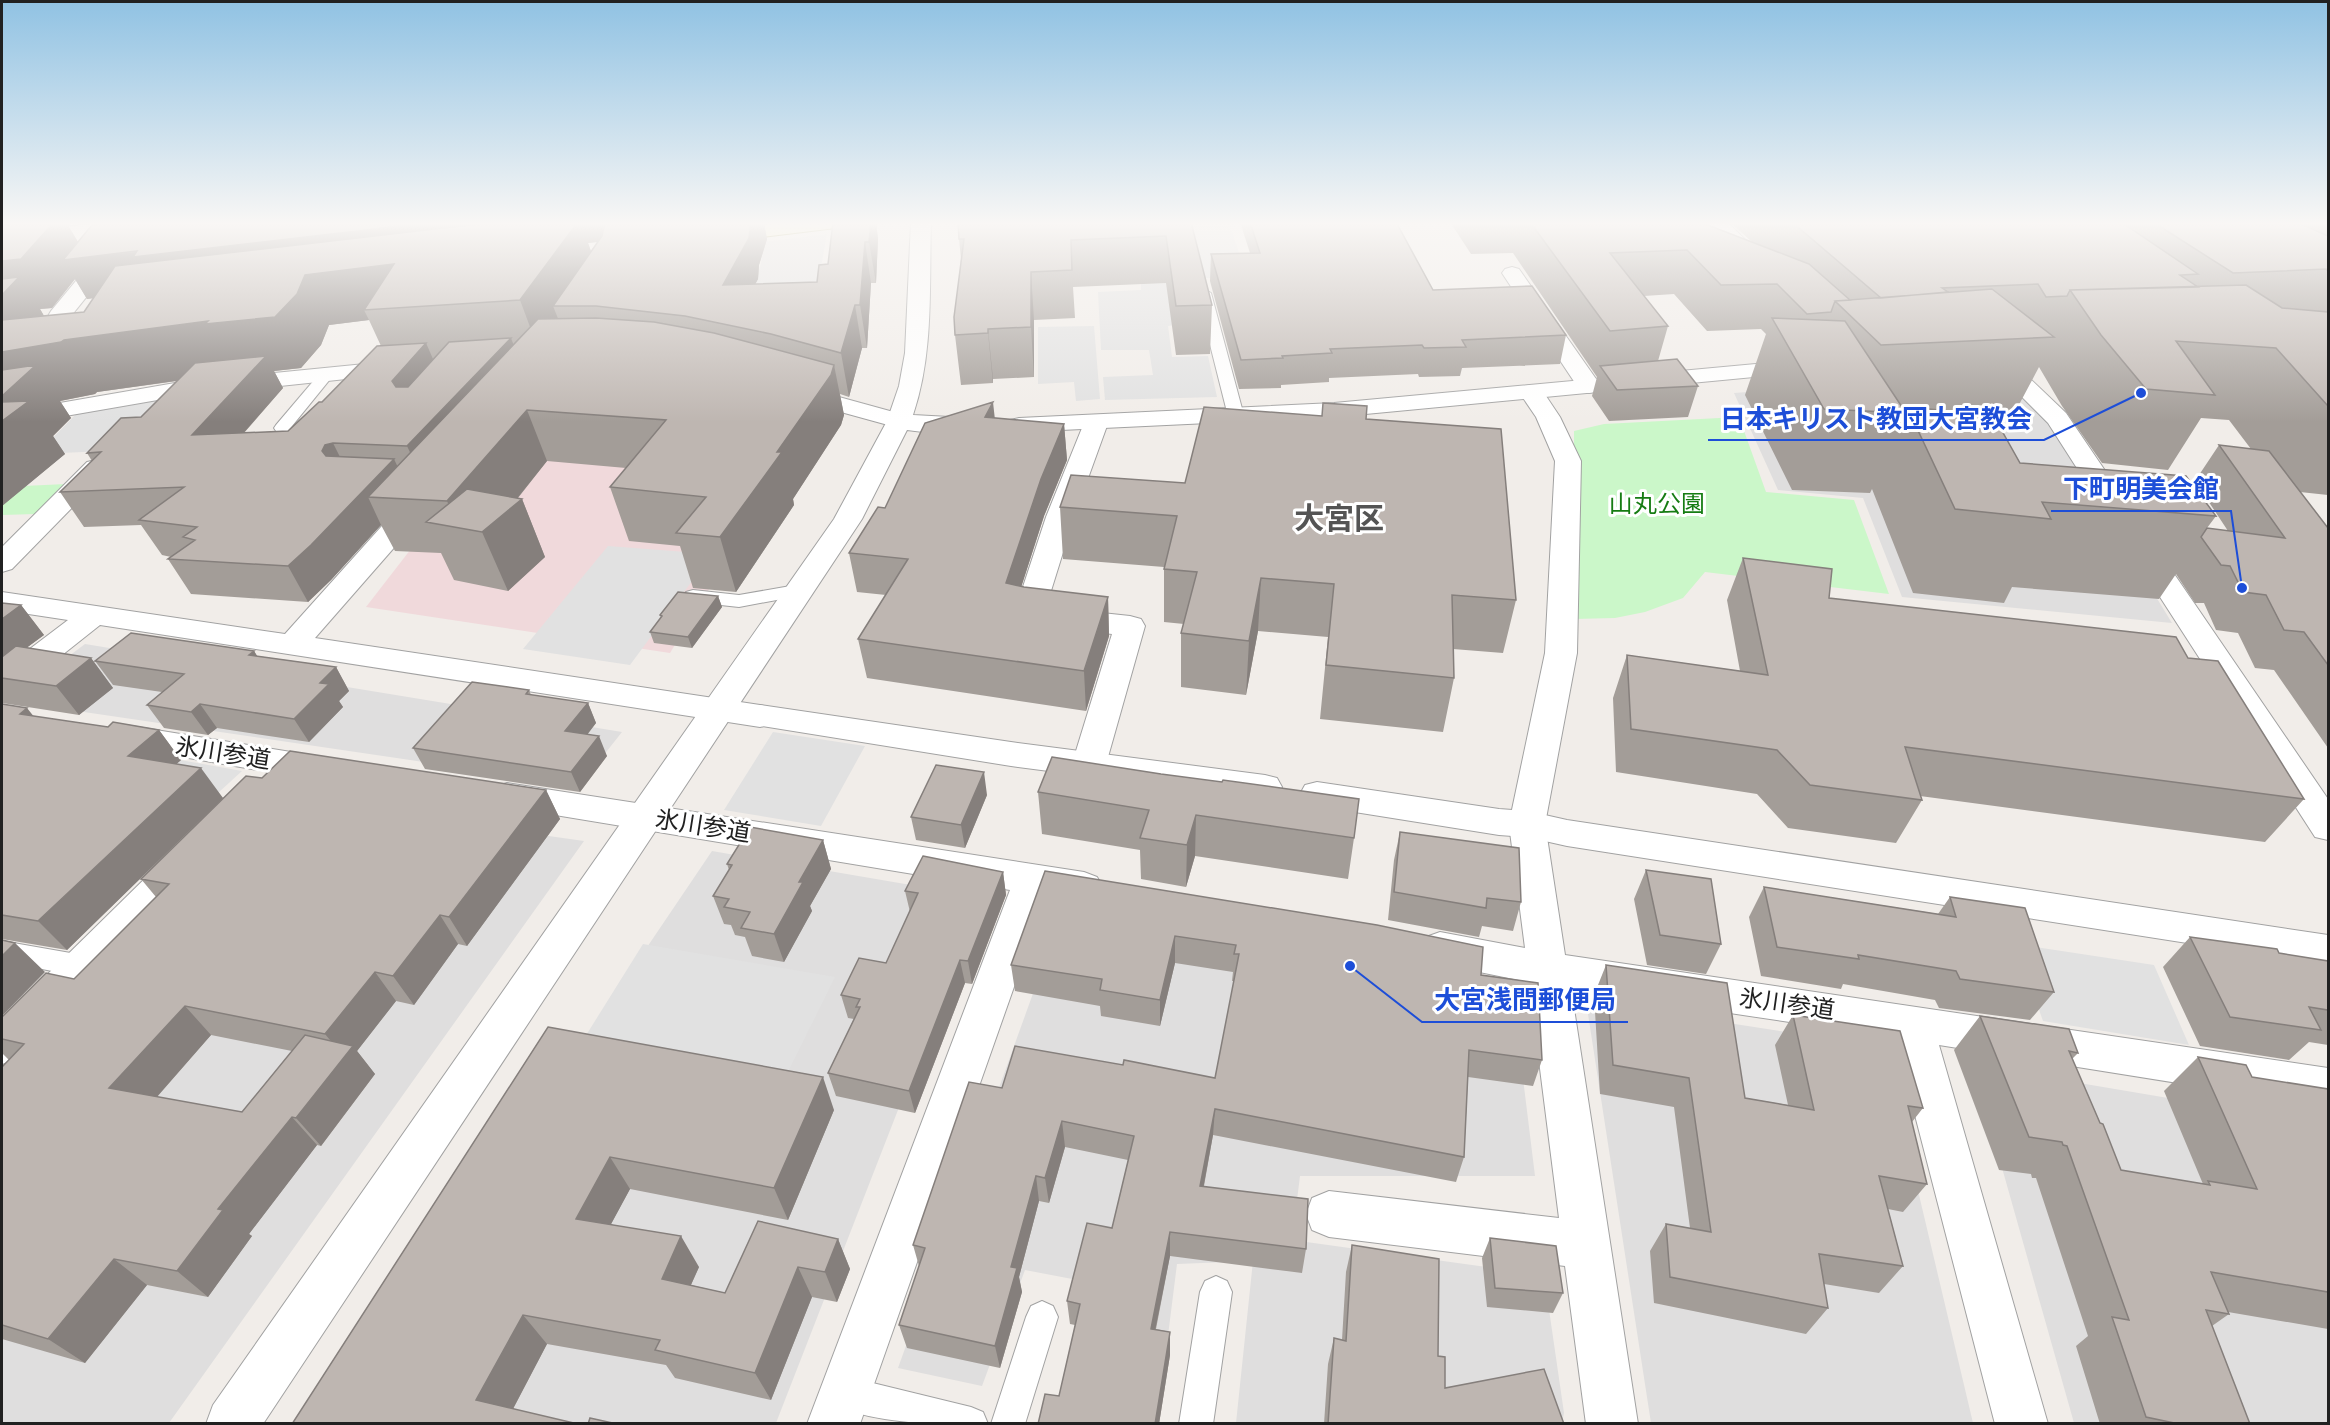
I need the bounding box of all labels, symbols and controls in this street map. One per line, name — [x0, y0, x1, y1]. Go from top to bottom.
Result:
callout: 日本キリスト教団大宮教会 — [1708, 396, 2044, 440]
text: 日本キリスト教団大宮教会 — [1720, 405, 2032, 433]
callout: 下町明美会館 — [2051, 467, 2231, 511]
text: 下町明美会館 — [2063, 475, 2219, 503]
park label: 山丸公園 — [1609, 491, 1705, 517]
district label: 大宮区 — [1294, 503, 1384, 535]
street label: 氷川参道 — [174, 733, 272, 773]
street label: 氷川参道 — [654, 806, 752, 846]
callout: 大宮浅間郵便局 — [1422, 978, 1628, 1022]
street label: 氷川参道 — [1738, 984, 1836, 1024]
text: 大宮浅間郵便局 — [1434, 986, 1616, 1014]

